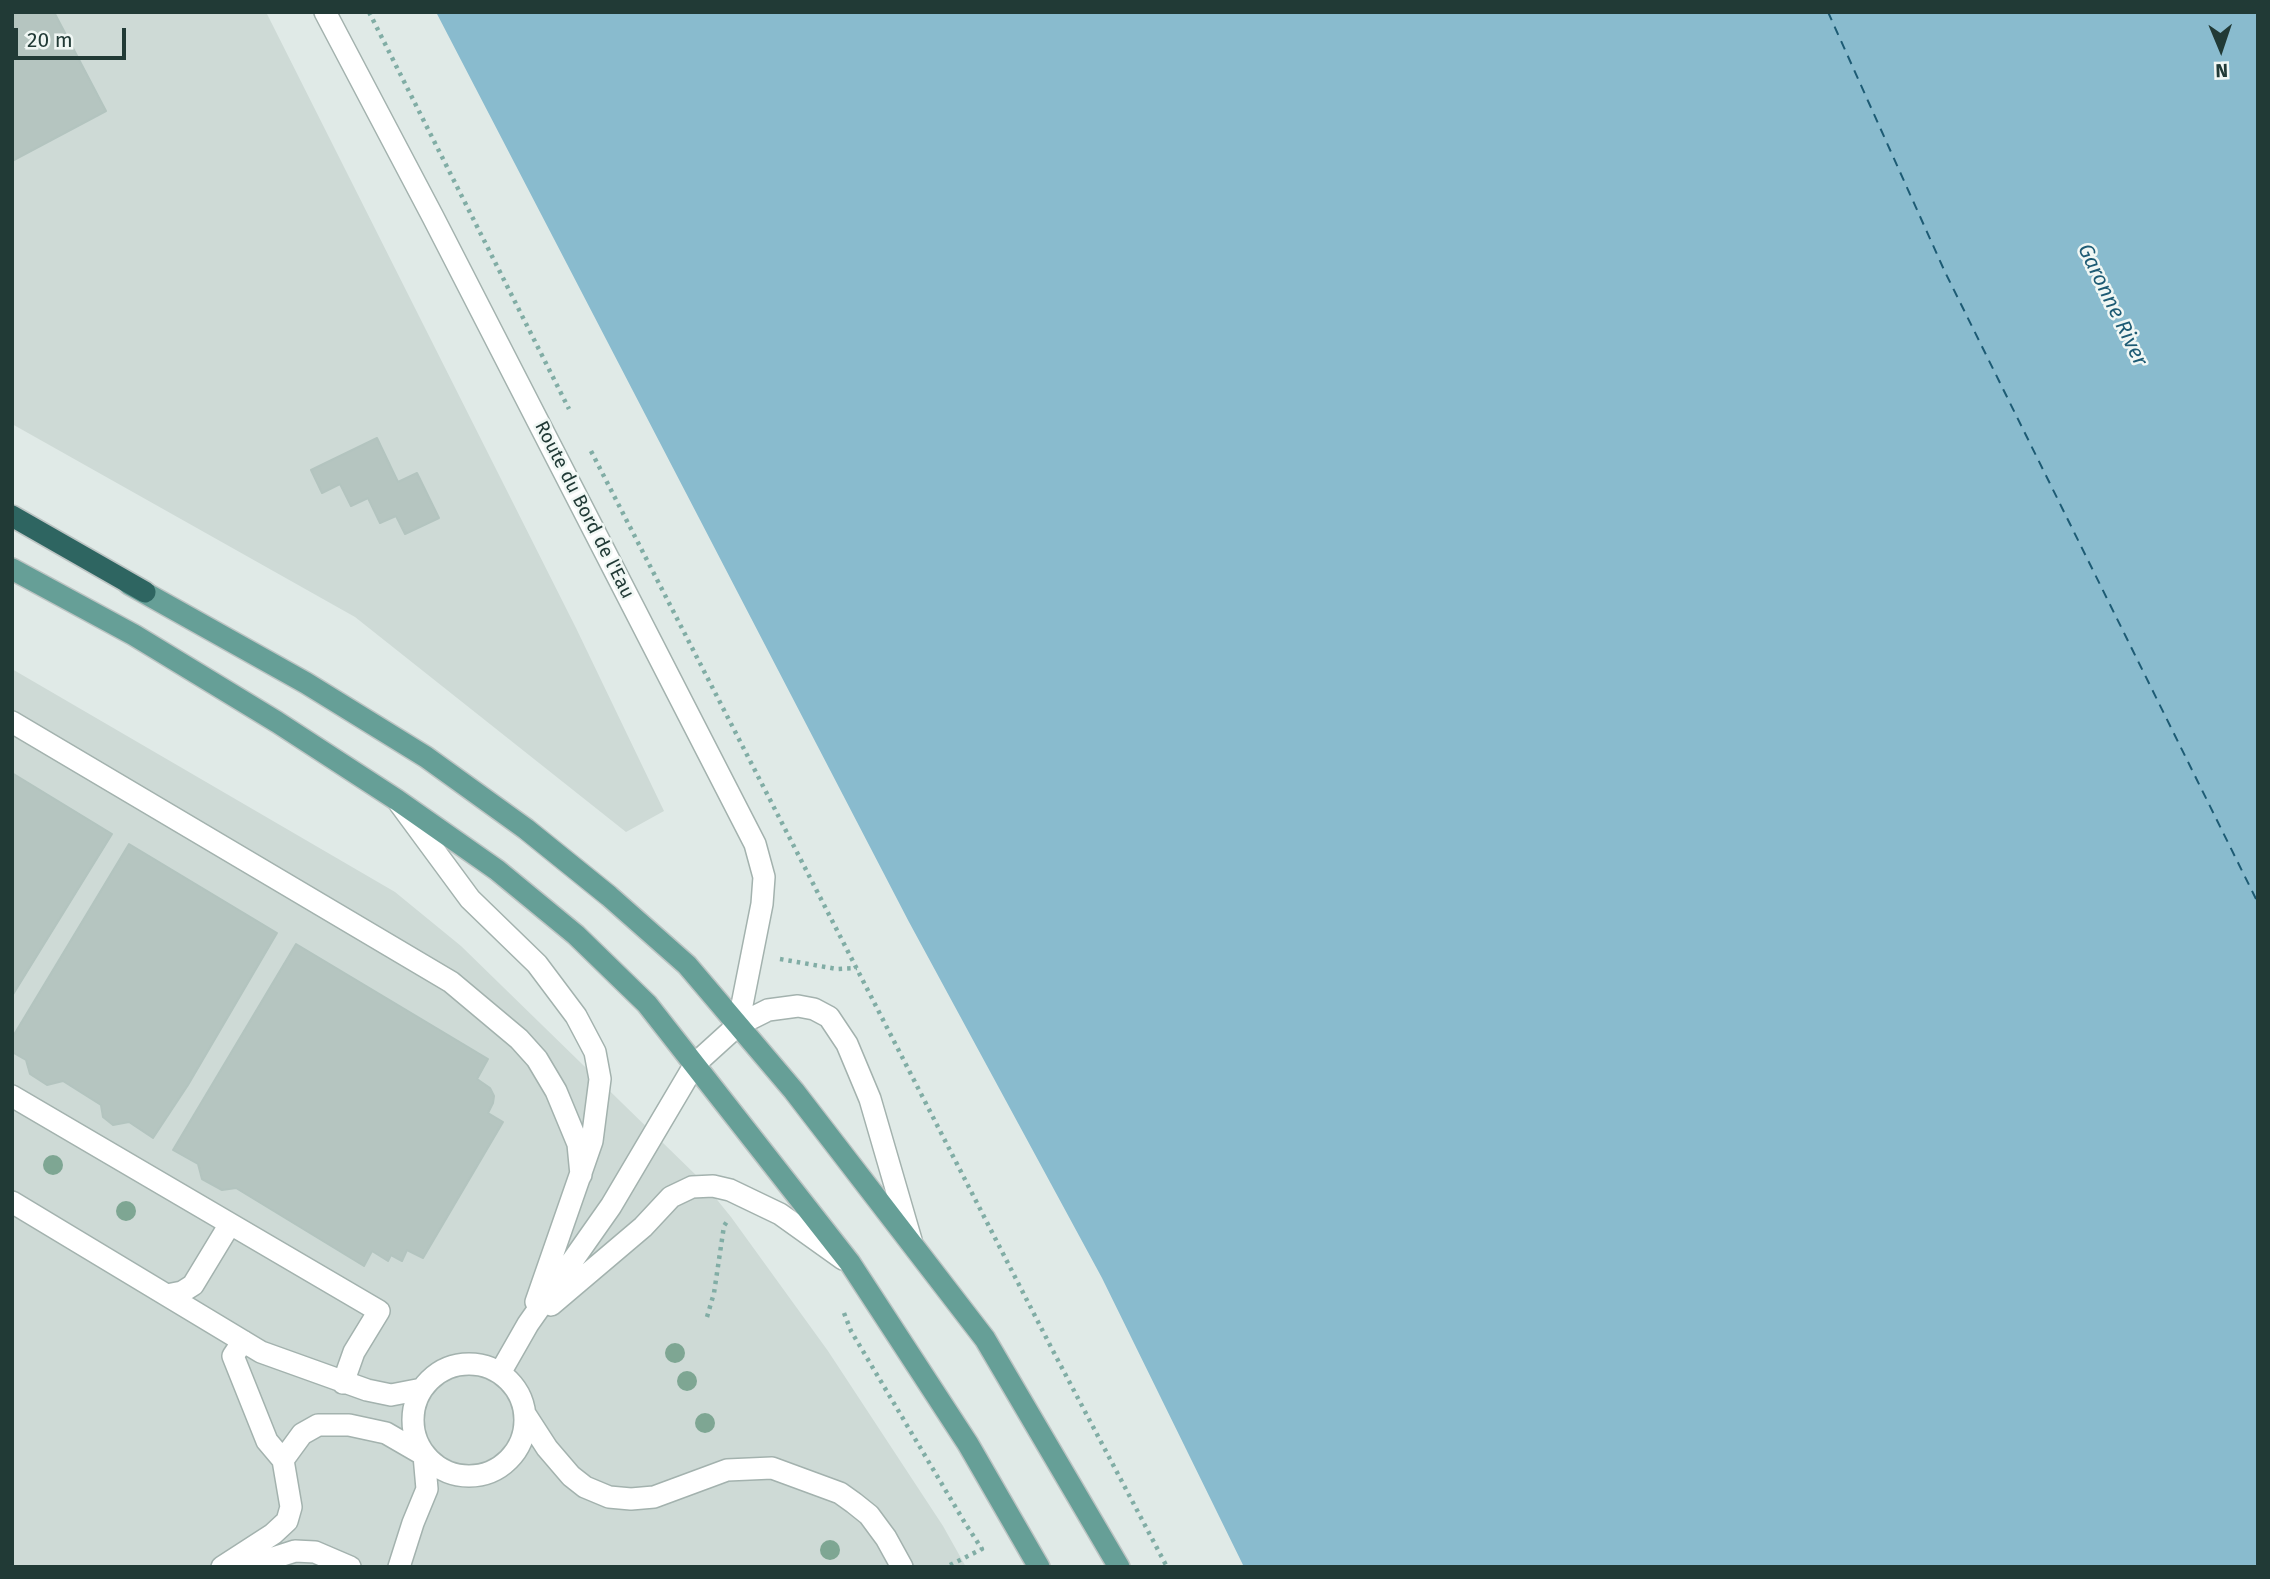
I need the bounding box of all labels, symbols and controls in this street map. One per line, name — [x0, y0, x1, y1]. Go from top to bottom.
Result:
scale bar — [18, 14, 130, 58]
north arrow — [2186, 14, 2256, 84]
text: 20 m — [27, 27, 73, 53]
text: N — [2215, 59, 2228, 82]
water label: Garonne River — [2072, 240, 2152, 370]
street label: Route du Bord de l'Eau — [529, 417, 639, 603]

